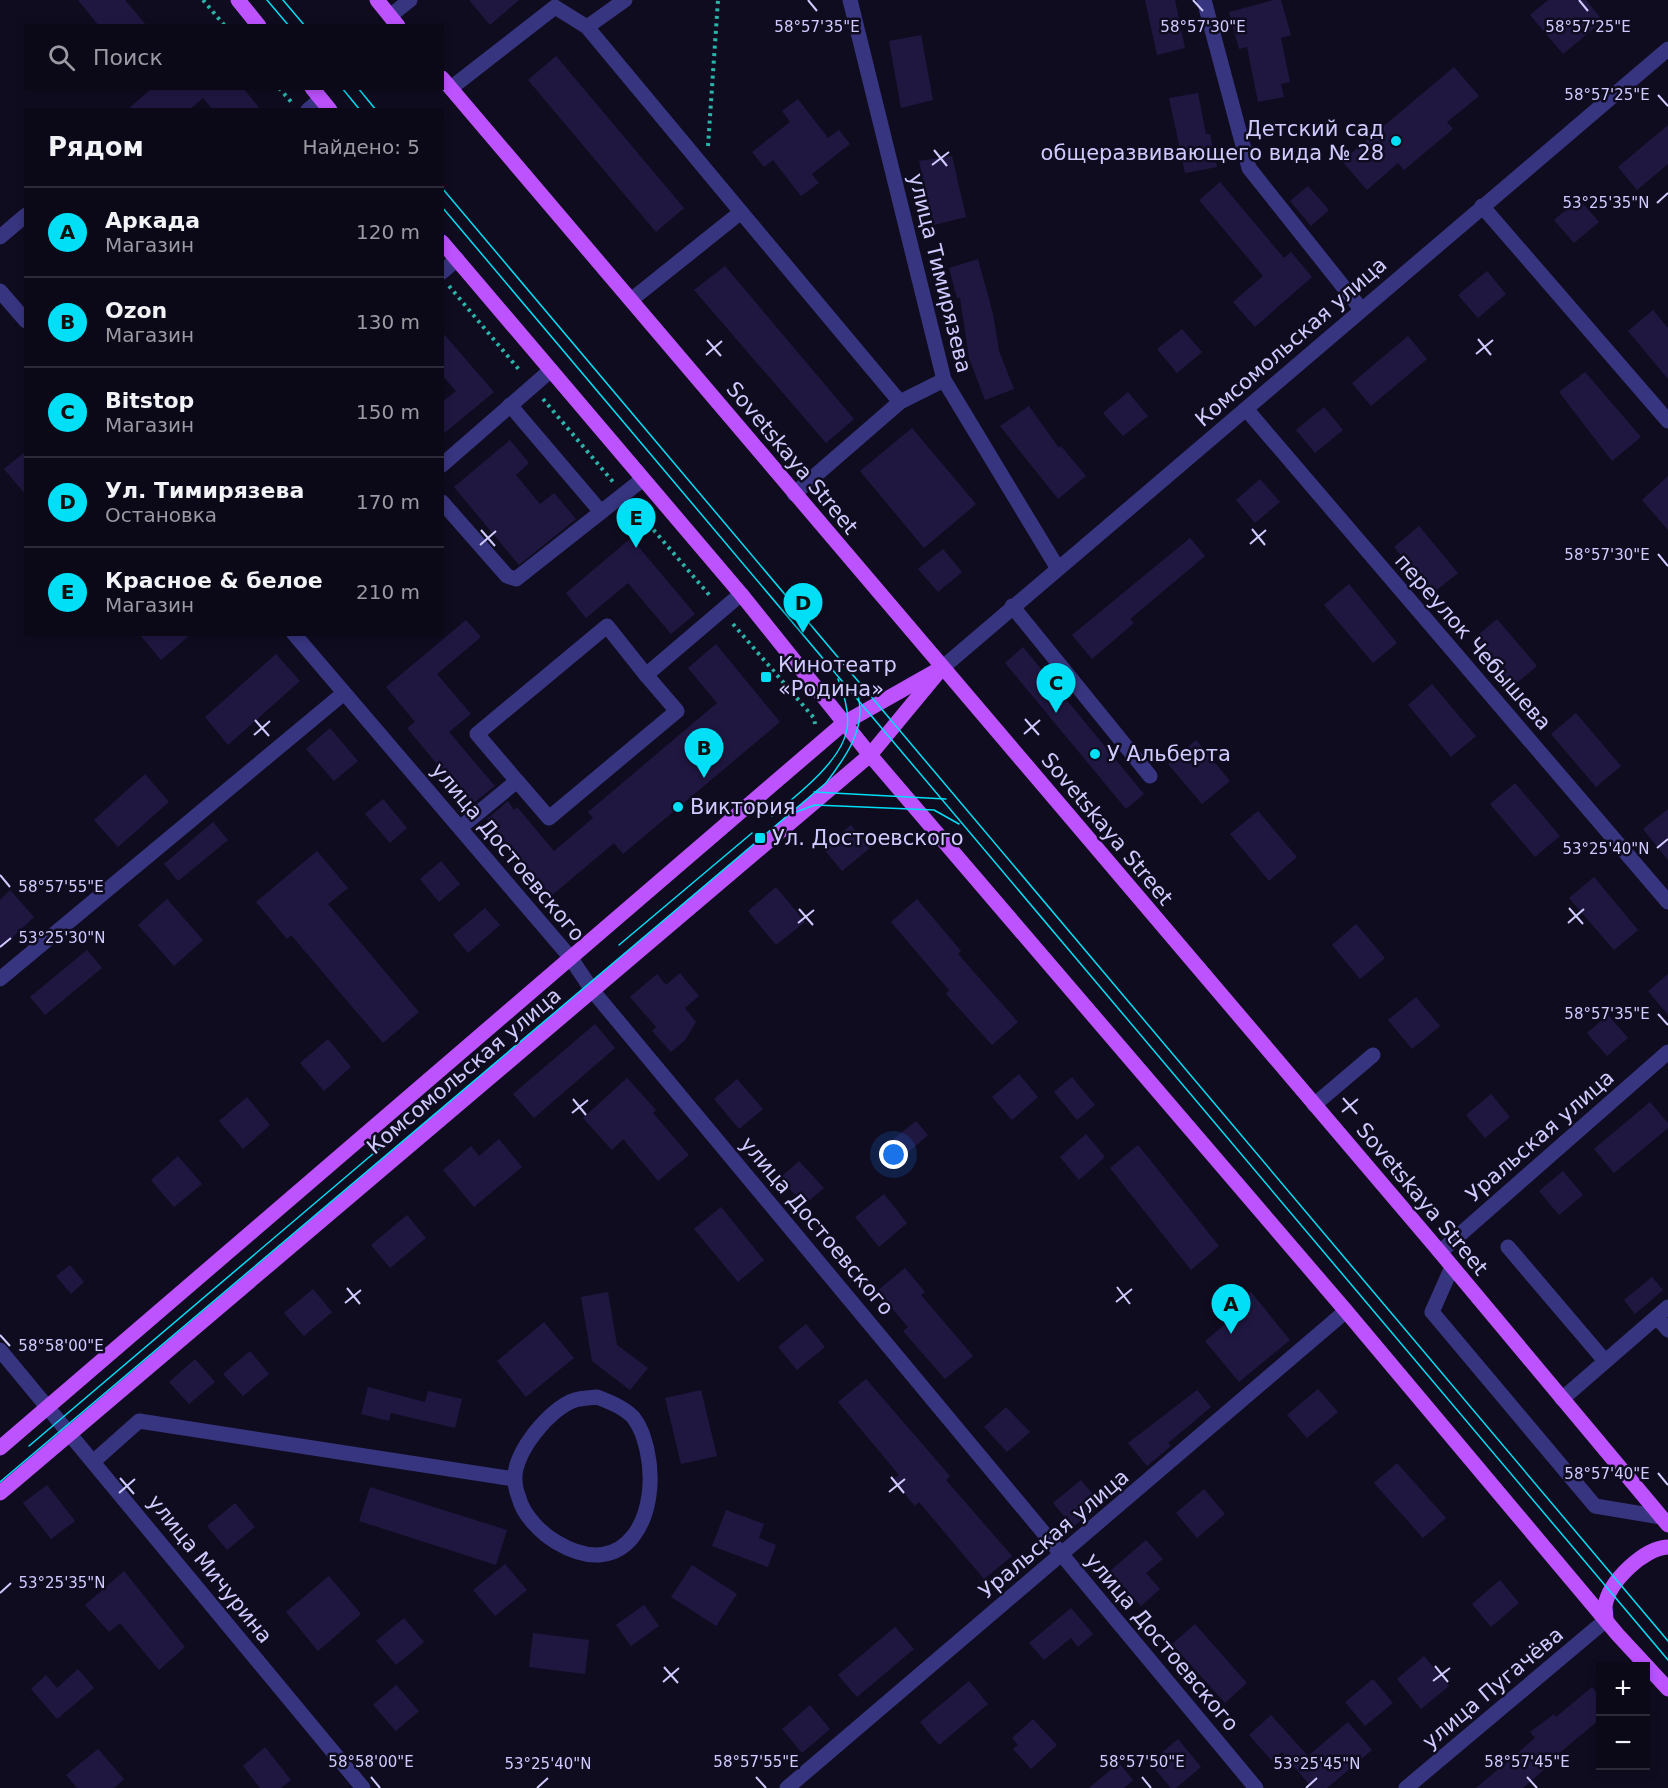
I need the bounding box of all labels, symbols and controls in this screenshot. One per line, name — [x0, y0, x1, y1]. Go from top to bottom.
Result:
text: 58°57'35"E — [774, 18, 860, 36]
text: 58°57'30"E — [1160, 18, 1246, 36]
text: 58°57'25"E — [1545, 18, 1631, 36]
search box — [24, 24, 444, 90]
icon: search — [45, 41, 78, 74]
text: Поиск — [93, 45, 163, 70]
text: 58°57'25"E — [1564, 86, 1650, 104]
place label: Детский сад общеразвивающего вида № 28 — [1041, 117, 1384, 165]
text: Рядом — [48, 132, 144, 162]
marker: Детский сад общеразвивающего вида № 28 — [1389, 134, 1403, 148]
text: Найдено: 5 — [302, 135, 420, 159]
street label: улица Тимирязева — [904, 171, 976, 375]
text: 53°25'35"N — [1562, 194, 1650, 212]
text: Аркада — [105, 208, 200, 233]
text: A — [60, 220, 75, 244]
text: 120 m — [356, 220, 420, 244]
text: Магазин — [105, 233, 194, 257]
street label: Комсомольская улица — [1190, 252, 1392, 432]
text: Ozon — [105, 298, 167, 323]
text: B — [60, 310, 75, 334]
text: 130 m — [356, 310, 420, 334]
text: Магазин — [105, 323, 194, 347]
street label: Sovetskaya Street — [721, 377, 863, 539]
text: Bitstop — [105, 388, 194, 413]
text: C — [60, 400, 75, 424]
text: 150 m — [356, 400, 420, 424]
text: Магазин — [105, 413, 194, 437]
text: Ул. Тимирязева — [105, 478, 304, 503]
text: D — [59, 490, 76, 514]
text: 170 m — [356, 490, 420, 514]
pin: E — [616, 498, 656, 548]
text: Остановка — [105, 503, 217, 527]
text: 58°57'30"E — [1564, 546, 1650, 564]
street label: переулок Чебышева — [1390, 549, 1556, 735]
text: Красное & белое — [105, 568, 323, 593]
text: E — [61, 580, 74, 604]
text: 210 m — [356, 580, 420, 604]
pin: D — [784, 584, 822, 633]
text: Магазин — [105, 593, 194, 617]
place label: Кинотеатр «Родина» — [778, 653, 897, 701]
pin: C — [1036, 664, 1076, 713]
marker: Кинотеатр «Родина» — [759, 670, 773, 684]
pin: B — [684, 728, 724, 778]
place label: У Альберта — [1107, 742, 1231, 766]
marker: У Альберта — [1088, 747, 1102, 761]
street label: Sovetskaya Street — [1036, 748, 1178, 910]
street label: улица Достоевского — [426, 758, 590, 946]
place label: Виктория — [690, 795, 795, 819]
marker: Виктория — [671, 800, 685, 814]
place label: Ул. Достоевского — [772, 826, 964, 850]
marker: Ул. Достоевского — [753, 831, 767, 845]
text: 53°25'40"N — [1562, 840, 1650, 858]
text: 58°57'55"E — [18, 878, 104, 896]
text: 53°25'30"N — [18, 929, 106, 947]
street label: Комсомольская улица — [362, 983, 566, 1159]
text: 58°57'35"E — [1564, 1005, 1650, 1023]
street label: Уральская улица — [1461, 1065, 1619, 1207]
street label: Sovetskaya Street — [1351, 1118, 1493, 1280]
street label: улица Достоевского — [735, 1132, 899, 1320]
your location — [879, 1140, 908, 1169]
pin: A — [1212, 1284, 1250, 1334]
text: 58°58'00"E — [18, 1337, 104, 1355]
street label: Уральская улица — [974, 1464, 1134, 1604]
text: 58°57'40"E — [1564, 1465, 1650, 1483]
street label: улица Мичурина — [143, 1490, 277, 1648]
street label: улица Достоевского — [1080, 1548, 1244, 1736]
text: 53°25'35"N — [18, 1574, 106, 1592]
street label: улица Пугачёва — [1418, 1622, 1568, 1754]
map controls — [1596, 1662, 1650, 1770]
button: + — [1596, 1662, 1650, 1716]
button: − — [1596, 1716, 1650, 1770]
text: 58°58'00"E — [328, 1753, 414, 1771]
text: 58°57'55"E — [713, 1753, 799, 1771]
text: 58°57'50"E — [1099, 1753, 1185, 1771]
text: 58°57'45"E — [1484, 1753, 1570, 1771]
text: 53°25'40"N — [504, 1755, 592, 1773]
text: 53°25'45"N — [1273, 1755, 1361, 1773]

